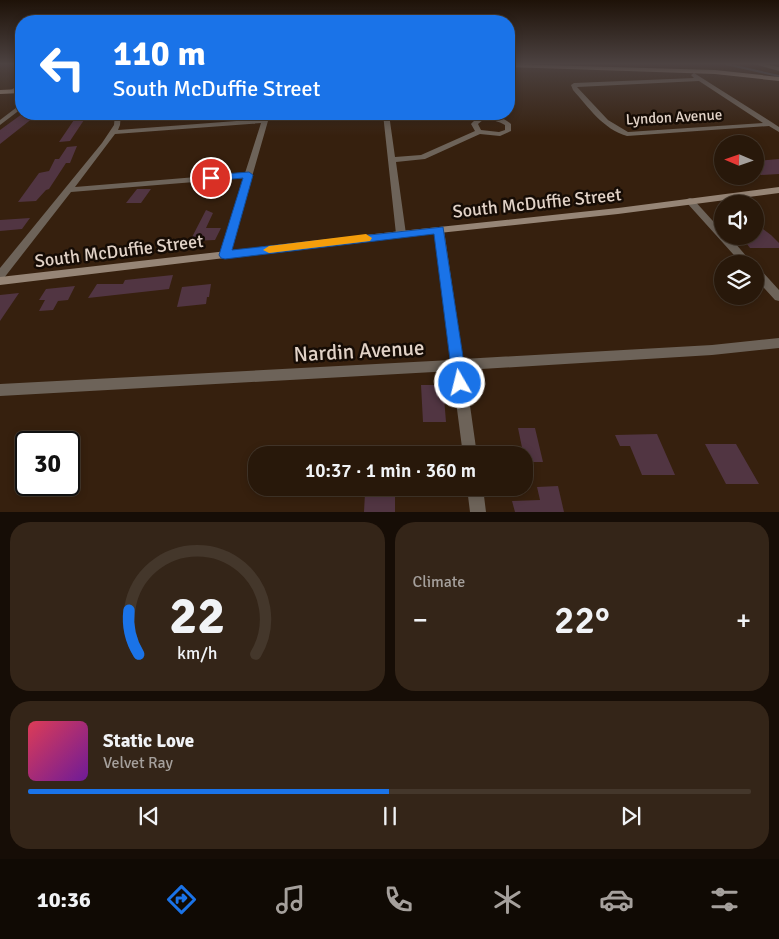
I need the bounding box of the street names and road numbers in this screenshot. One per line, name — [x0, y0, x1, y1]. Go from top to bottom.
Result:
street label: Lyndon Avenue — [625, 105, 723, 129]
street label: South McDuffie Street — [451, 183, 623, 223]
street label: South McDuffie Street — [33, 230, 205, 272]
street label: Nardin Avenue — [293, 335, 425, 367]

